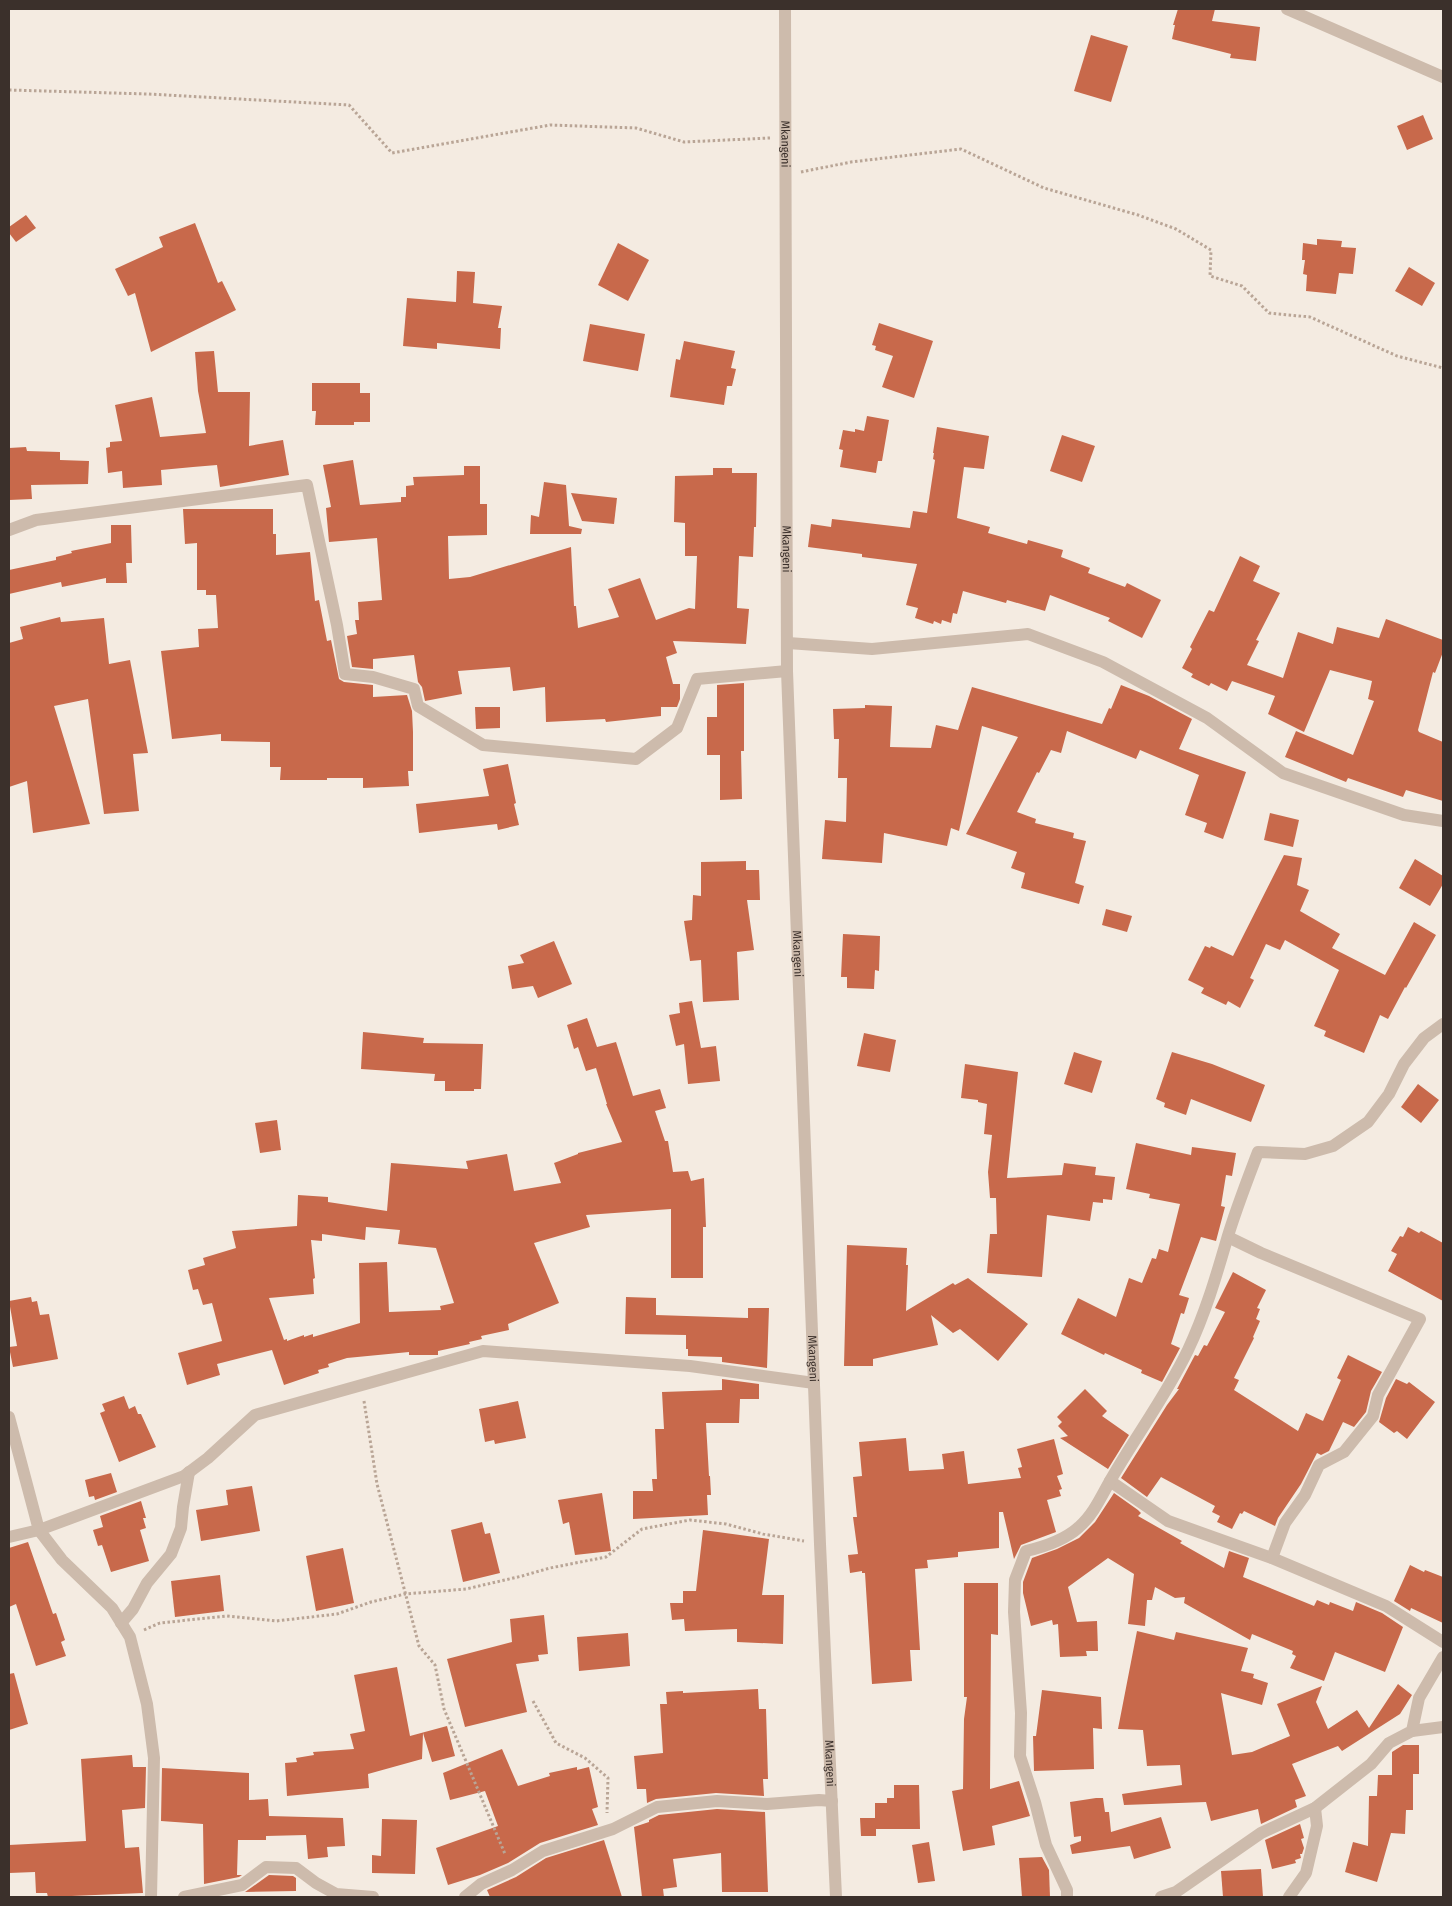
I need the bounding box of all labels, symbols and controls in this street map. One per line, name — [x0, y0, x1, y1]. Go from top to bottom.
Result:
street label: Mkangeni — [778, 121, 792, 167]
street label: Mkangeni — [780, 526, 794, 572]
street label: Mkangeni — [790, 930, 806, 978]
street label: Mkangeni — [805, 1335, 821, 1382]
street label: Mkangeni — [822, 1739, 838, 1787]

